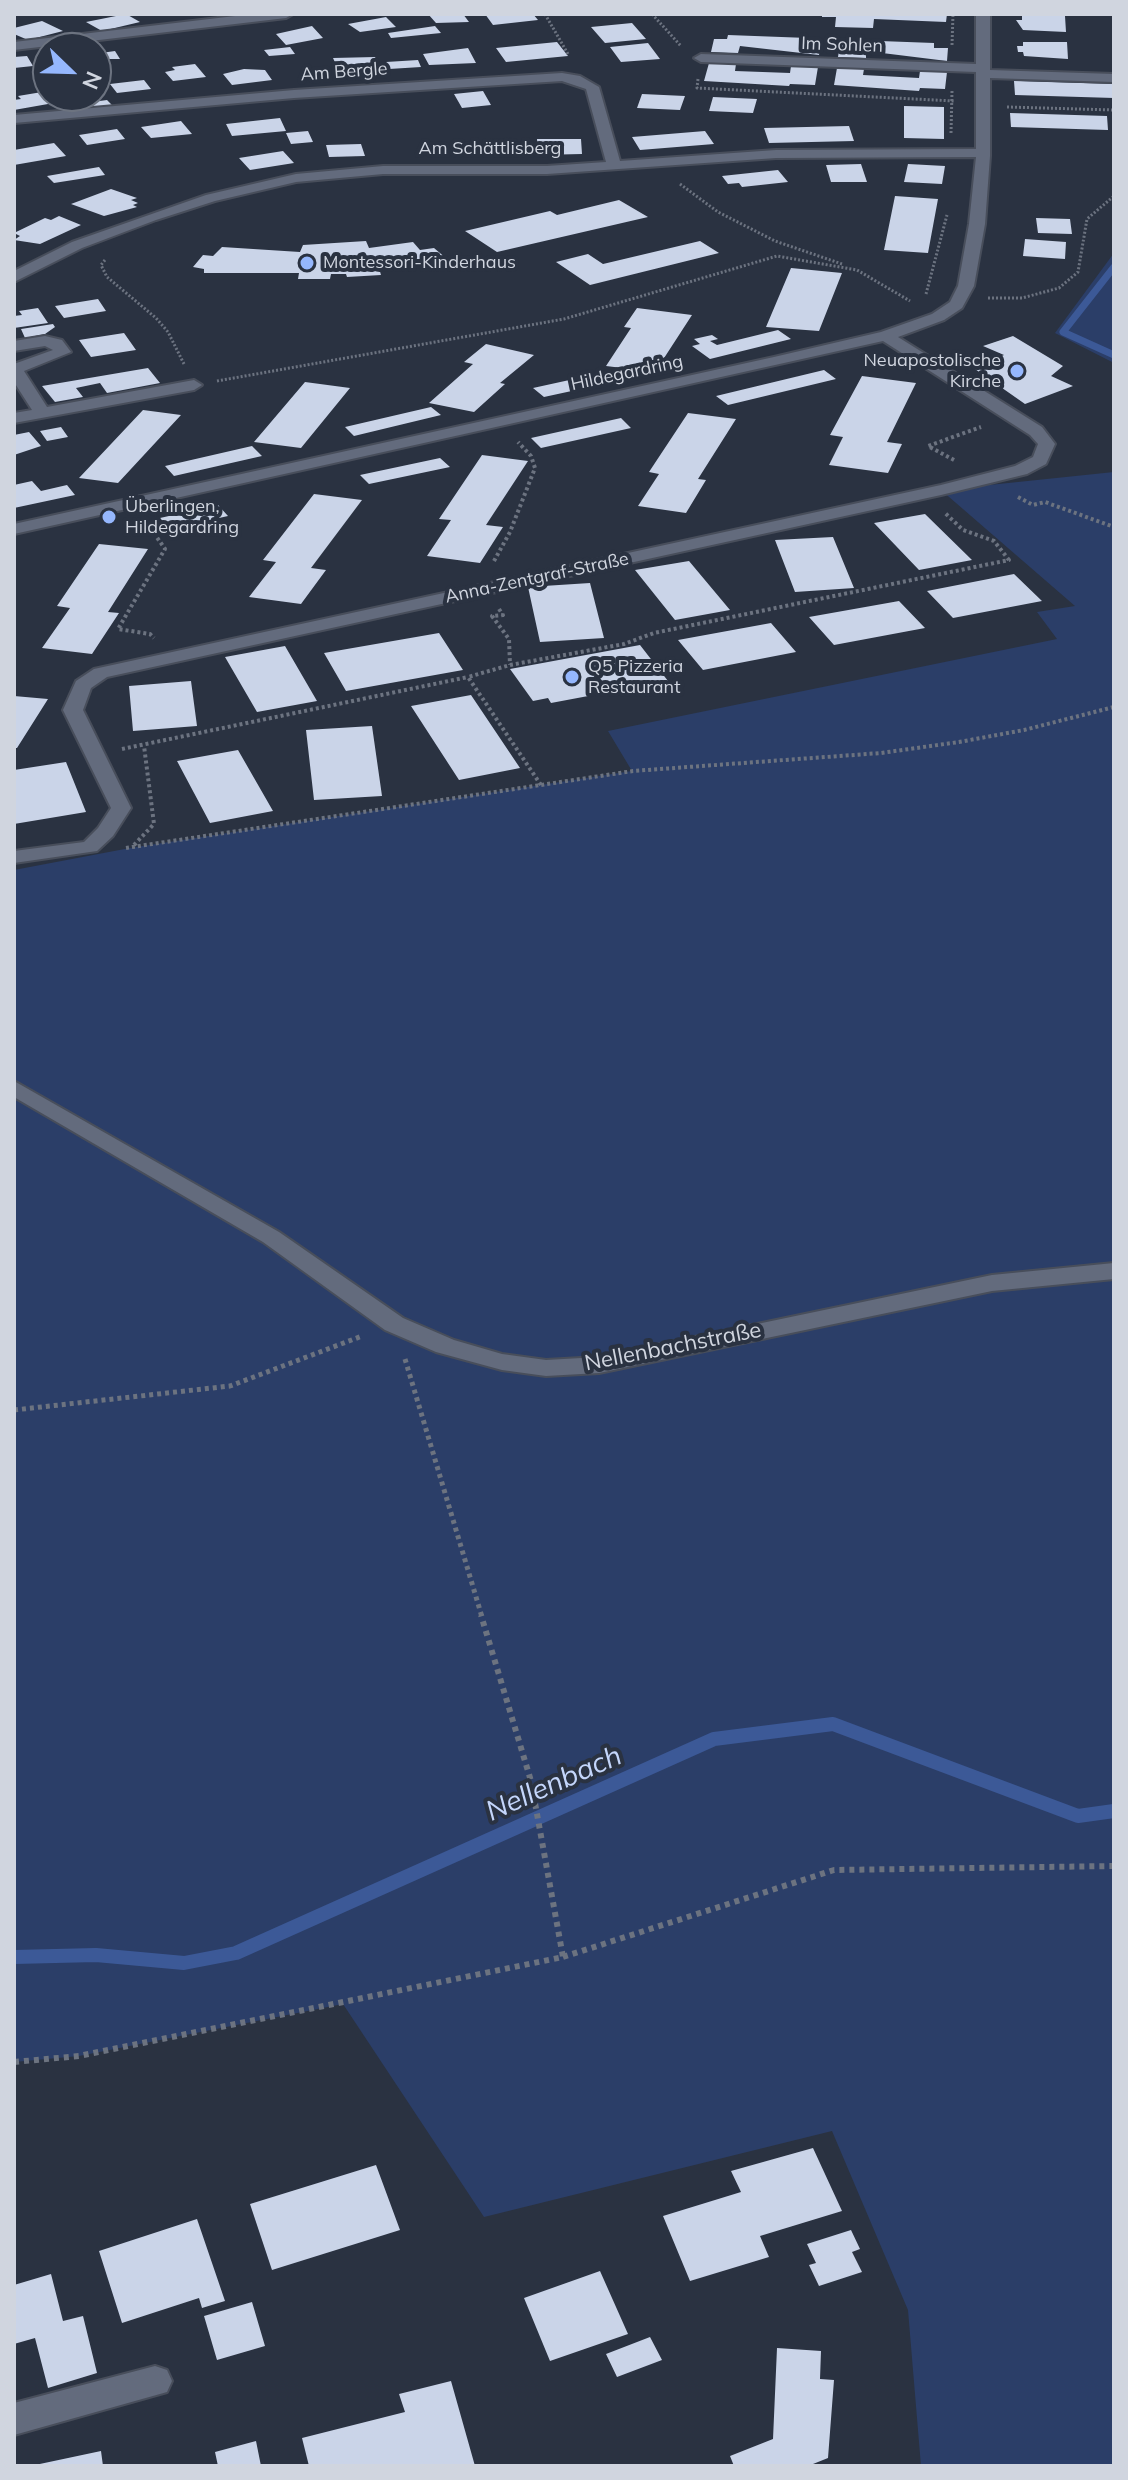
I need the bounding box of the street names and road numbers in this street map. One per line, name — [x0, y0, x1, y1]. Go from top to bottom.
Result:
street label: Im Sohlen — [801, 33, 883, 57]
street label: Am Bergle — [300, 58, 388, 86]
street label: Am Schättlisberg — [419, 138, 561, 160]
street label: Hildegardring — [569, 351, 685, 395]
street label: Anna-Zentgraf-Straße — [443, 548, 631, 608]
street label: Nellenbachstraße — [582, 1317, 764, 1377]

